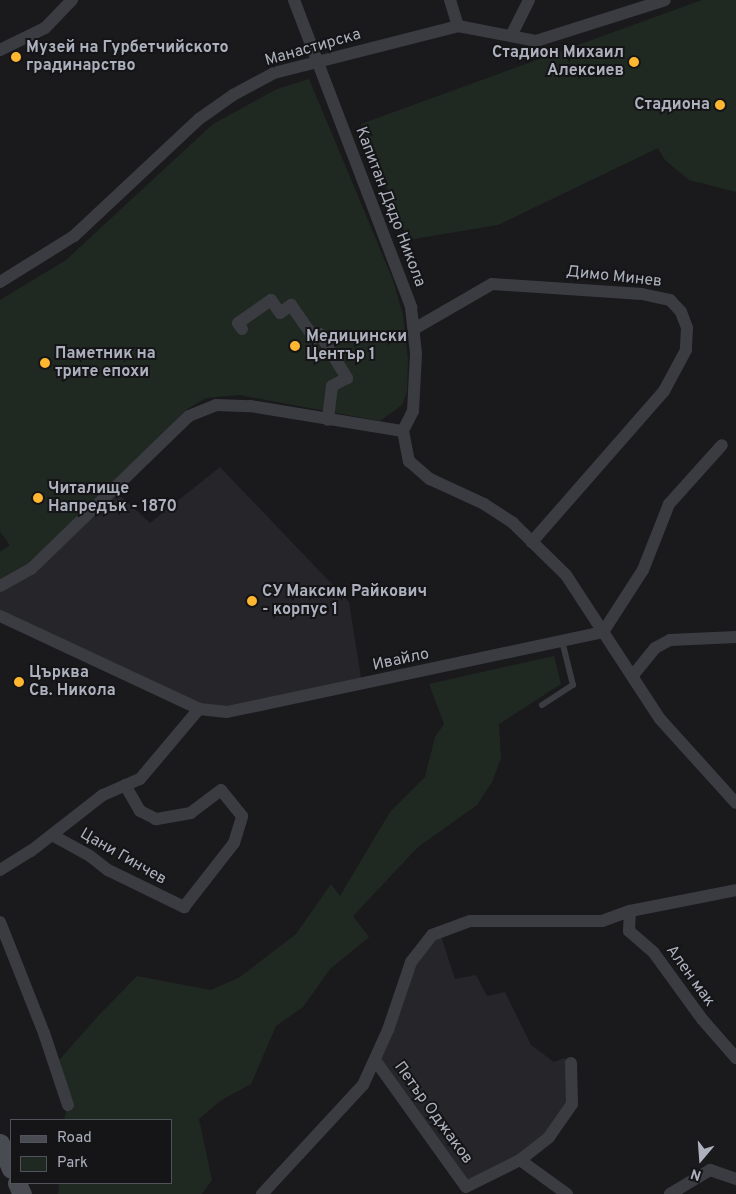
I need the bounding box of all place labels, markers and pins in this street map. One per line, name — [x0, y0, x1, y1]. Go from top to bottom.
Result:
place label: Музей на Гурбетчийското градинарство — [26, 38, 229, 76]
place label: Стадион Михаил Алексиев — [492, 43, 624, 81]
marker: Музей на Гурбетчийското градинарство — [10, 51, 22, 63]
marker: Стадион Михаил Алексиев — [628, 56, 640, 68]
place label: Стадиона — [634, 95, 710, 115]
marker: Стадиона — [714, 99, 726, 111]
place label: Медицински Център 1 — [306, 327, 407, 365]
marker: Медицински Център 1 — [288, 339, 302, 353]
place label: Паметник на трите епохи — [55, 344, 156, 382]
marker: Паметник на трите епохи — [39, 357, 51, 369]
place label: Читалище Напредък - 1870 — [48, 479, 177, 517]
marker: Читалище Напредък - 1870 — [32, 492, 44, 504]
place label: СУ Максим Райкович - корпус 1 — [262, 582, 428, 620]
marker: СУ Максим Райкович - корпус 1 — [246, 595, 258, 607]
place label: Църква Св. Никола — [29, 663, 116, 701]
marker: Църква Св. Никола — [13, 676, 25, 688]

